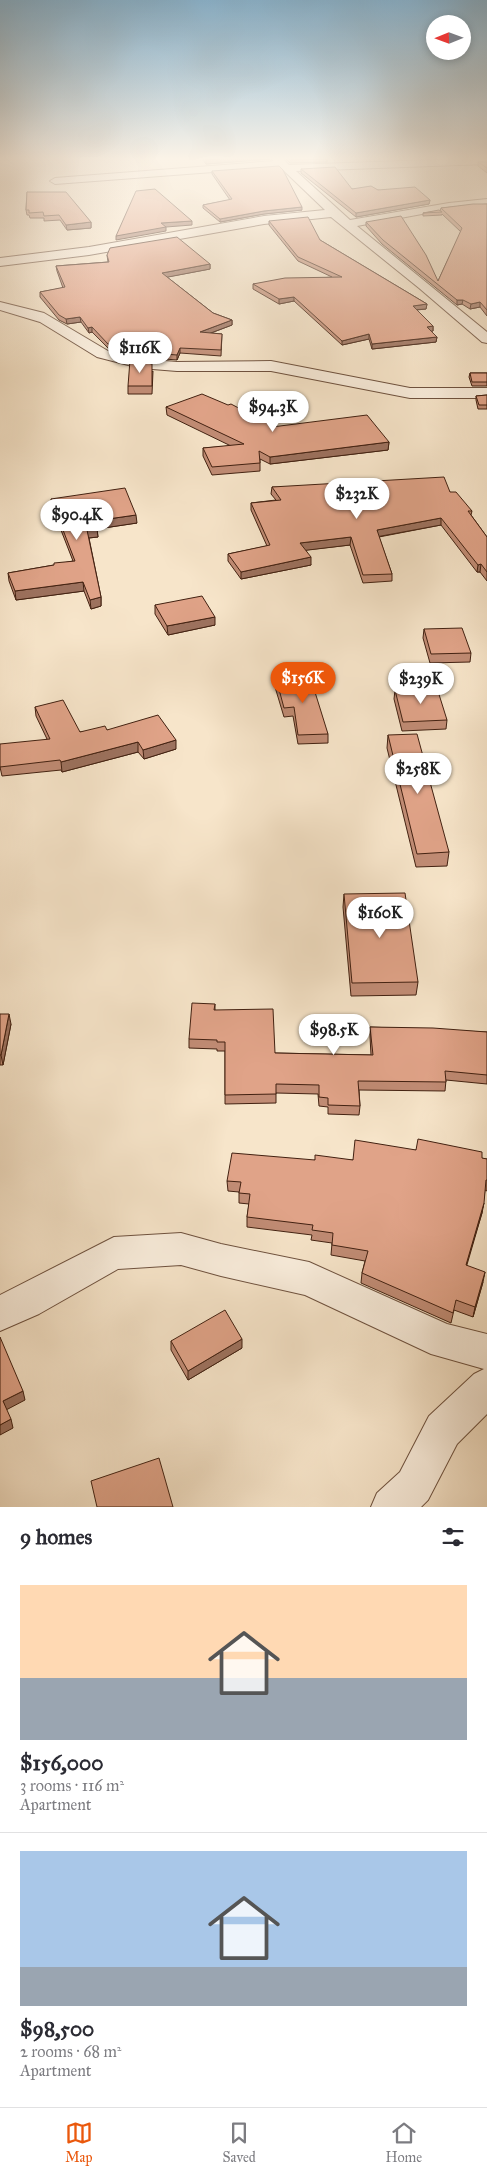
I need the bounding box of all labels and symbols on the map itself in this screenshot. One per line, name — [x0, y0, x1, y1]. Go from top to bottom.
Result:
north arrow — [426, 15, 471, 60]
pin: $116K — [105, 332, 175, 374]
pin: $94.3K — [232, 390, 314, 433]
pin: $232K — [322, 478, 392, 520]
pin: $90.4K — [36, 498, 118, 541]
pin: $156K — [268, 662, 338, 704]
pin: $239K — [386, 662, 456, 705]
pin: $258K — [383, 752, 453, 795]
pin: $160K — [345, 896, 415, 939]
pin: $98.5K — [293, 1014, 375, 1056]

